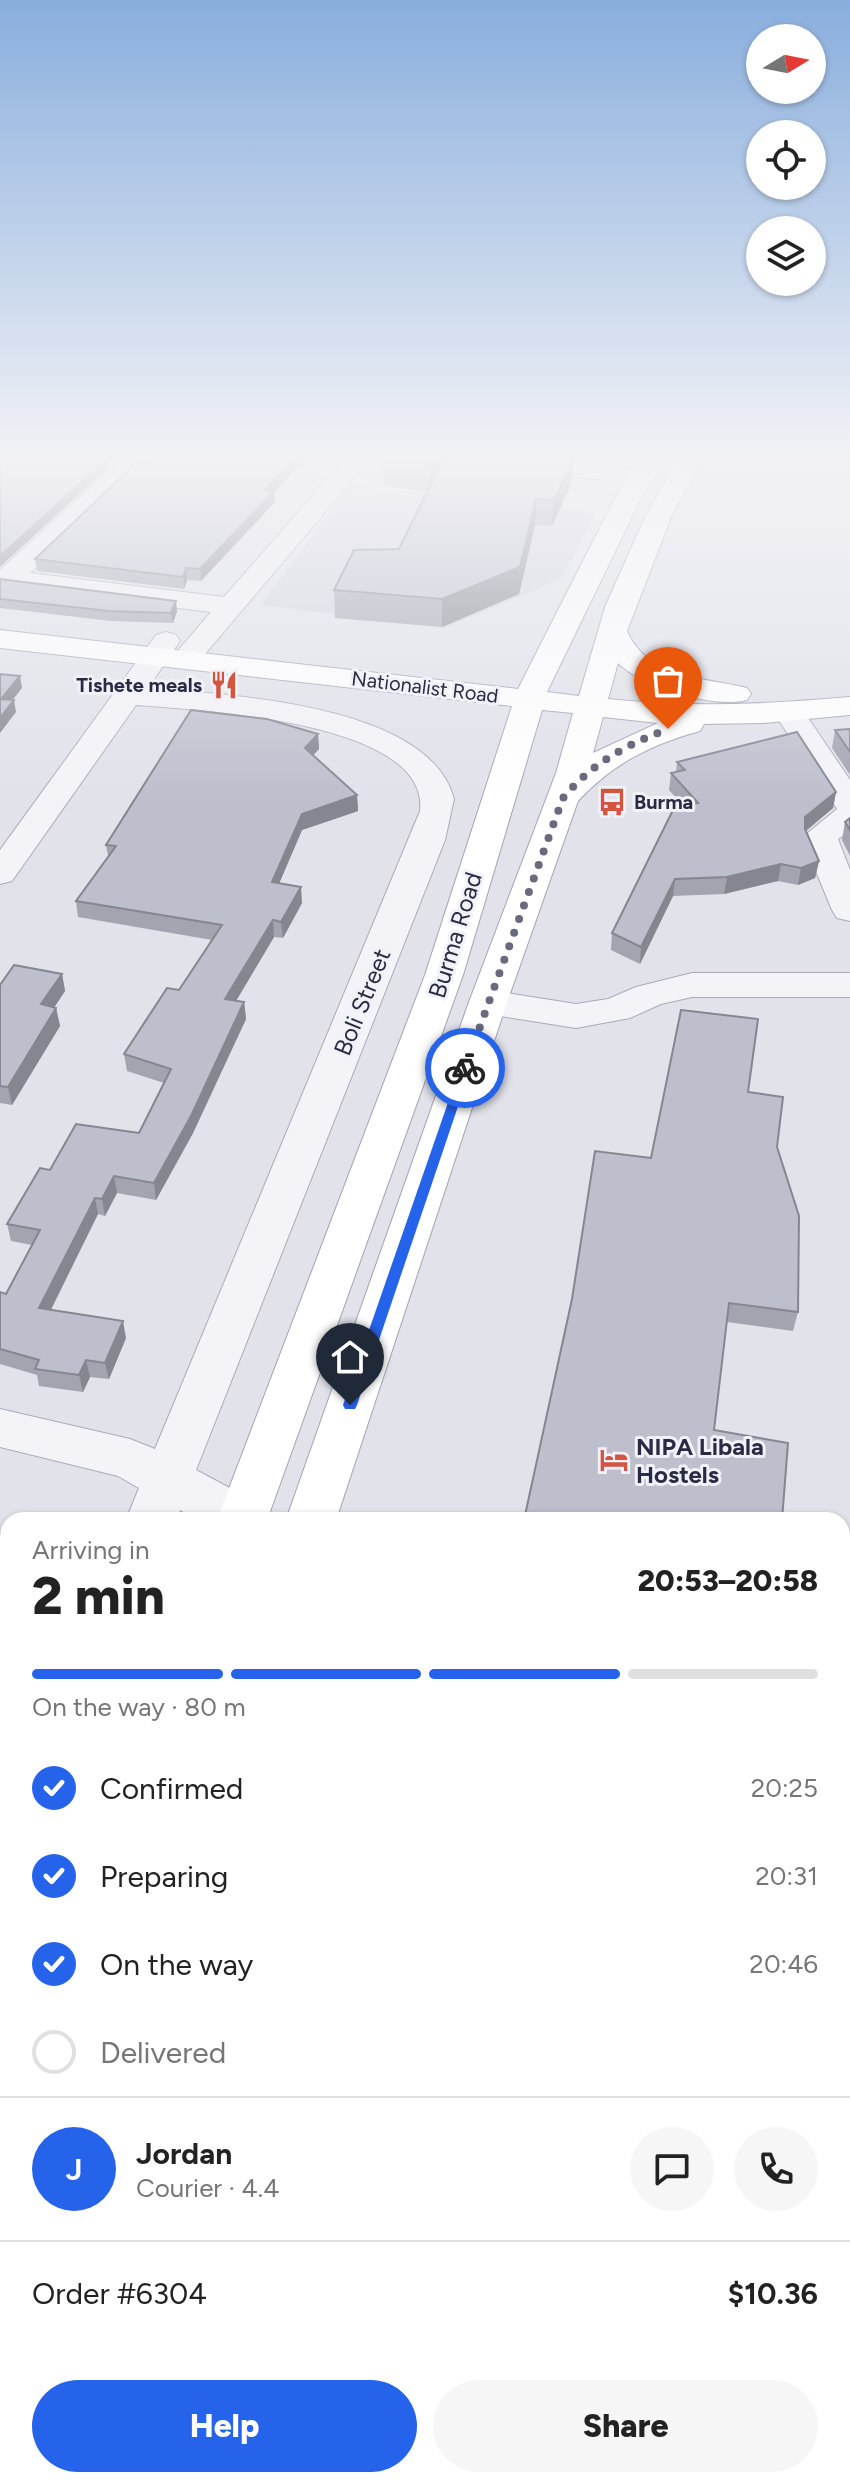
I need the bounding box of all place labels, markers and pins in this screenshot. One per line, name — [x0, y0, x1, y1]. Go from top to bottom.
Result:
pin — [634, 647, 702, 729]
restaurant icon: Tishete meals — [209, 670, 239, 700]
place label: Tishete meals — [76, 673, 202, 697]
bus stop icon: Burma — [597, 787, 627, 817]
place label: Burma — [634, 790, 693, 814]
pin — [316, 1323, 384, 1405]
place label: NIPA Libala Hostels — [636, 1432, 764, 1489]
hotel icon: NIPA Libala Hostels — [599, 1445, 629, 1475]

